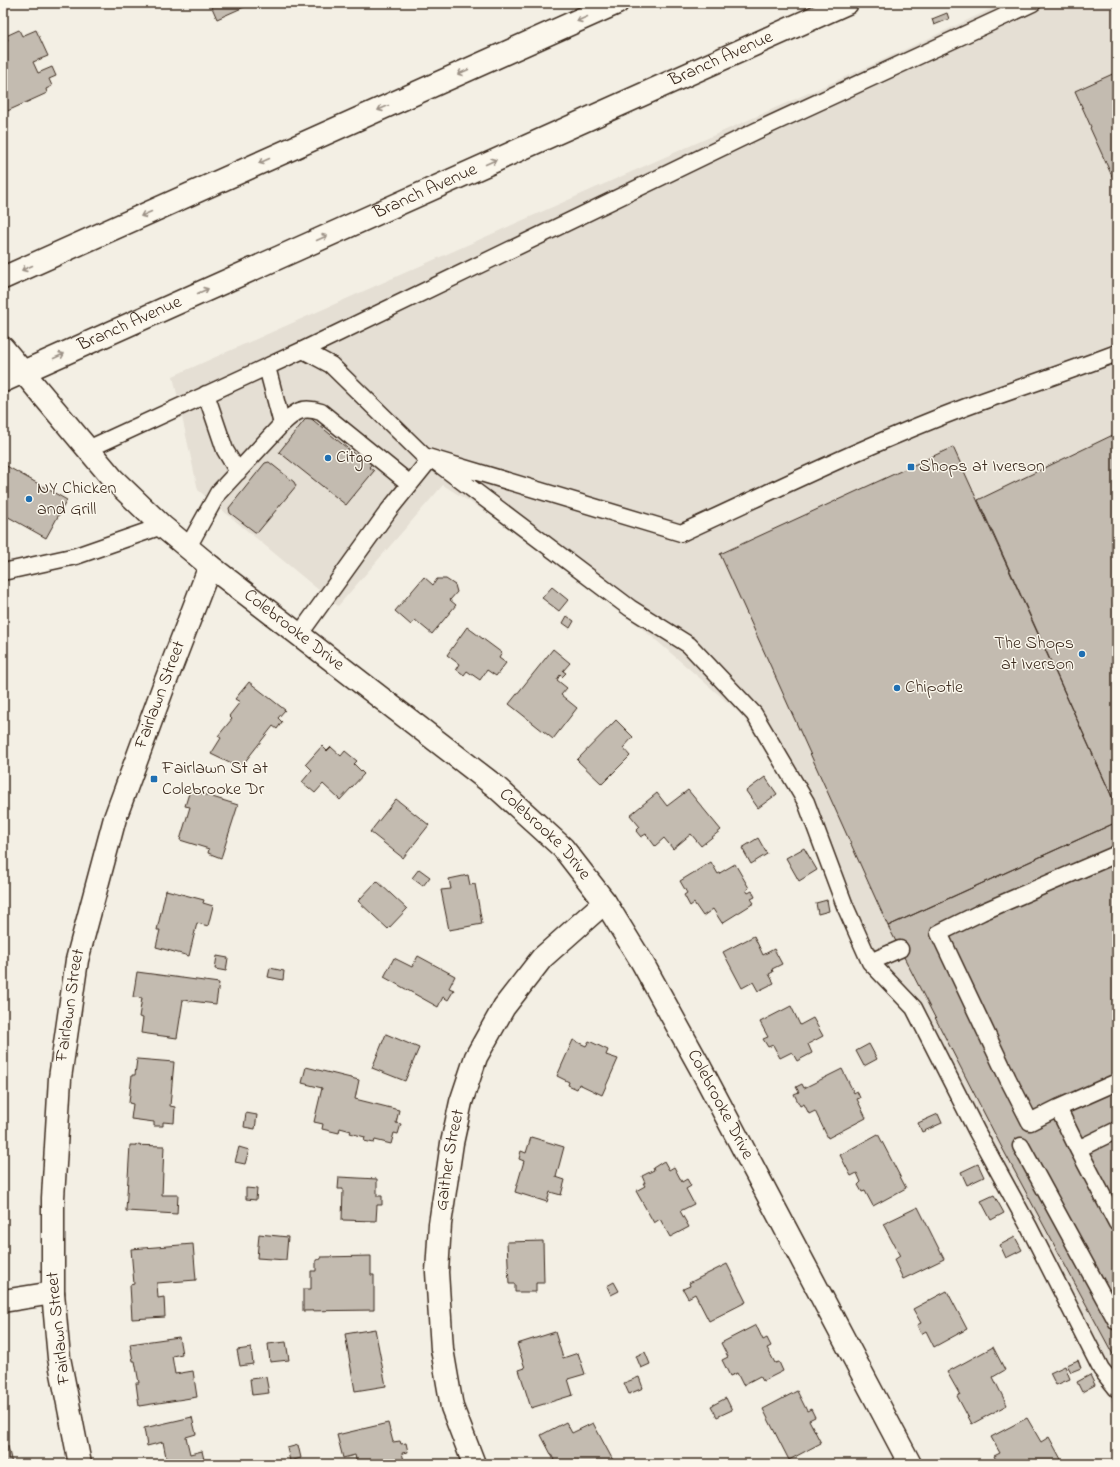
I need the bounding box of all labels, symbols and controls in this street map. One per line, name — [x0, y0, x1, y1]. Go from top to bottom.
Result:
one-way arrow — [576, 16, 588, 23]
street label: Branch Avenue — [664, 24, 778, 94]
one-way arrow — [458, 69, 470, 76]
one-way arrow — [377, 105, 389, 112]
street label: Branch Avenue — [369, 157, 482, 227]
one-way arrow — [485, 157, 497, 165]
one-way arrow — [259, 158, 271, 165]
one-way arrow — [140, 211, 152, 219]
one-way arrow — [315, 234, 327, 241]
one-way arrow — [21, 265, 33, 272]
one-way arrow — [197, 287, 209, 294]
street label: Branch Avenue — [73, 289, 187, 359]
one-way arrow — [53, 352, 65, 359]
place label: Citgo — [336, 445, 373, 472]
marker: Citgo — [323, 453, 333, 463]
place label: Shops at Iverson — [919, 454, 1045, 480]
marker: Shops at Iverson — [906, 462, 916, 472]
place label: NY Chicken and Grill — [37, 476, 117, 523]
marker: NY Chicken and Grill — [24, 494, 34, 504]
street label: Colebrooke Drive — [238, 583, 350, 678]
place label: The Shops at Iverson — [994, 631, 1074, 678]
street label: Fairlawn Street — [128, 637, 193, 754]
marker: The Shops at Iverson — [1077, 649, 1087, 659]
place label: Chipotle — [905, 675, 964, 701]
marker: Chipotle — [892, 683, 902, 693]
place label: Fairlawn St at Colebrooke Dr — [161, 756, 268, 803]
marker: Fairlawn St at Colebrooke Dr — [149, 774, 159, 784]
street label: Colebrooke Drive — [493, 782, 597, 887]
street label: Fairlawn Street — [49, 946, 92, 1064]
street label: Colebrooke Drive — [680, 1045, 760, 1165]
street label: Gaither Street — [429, 1107, 472, 1213]
street label: Fairlawn Street — [40, 1270, 78, 1387]

